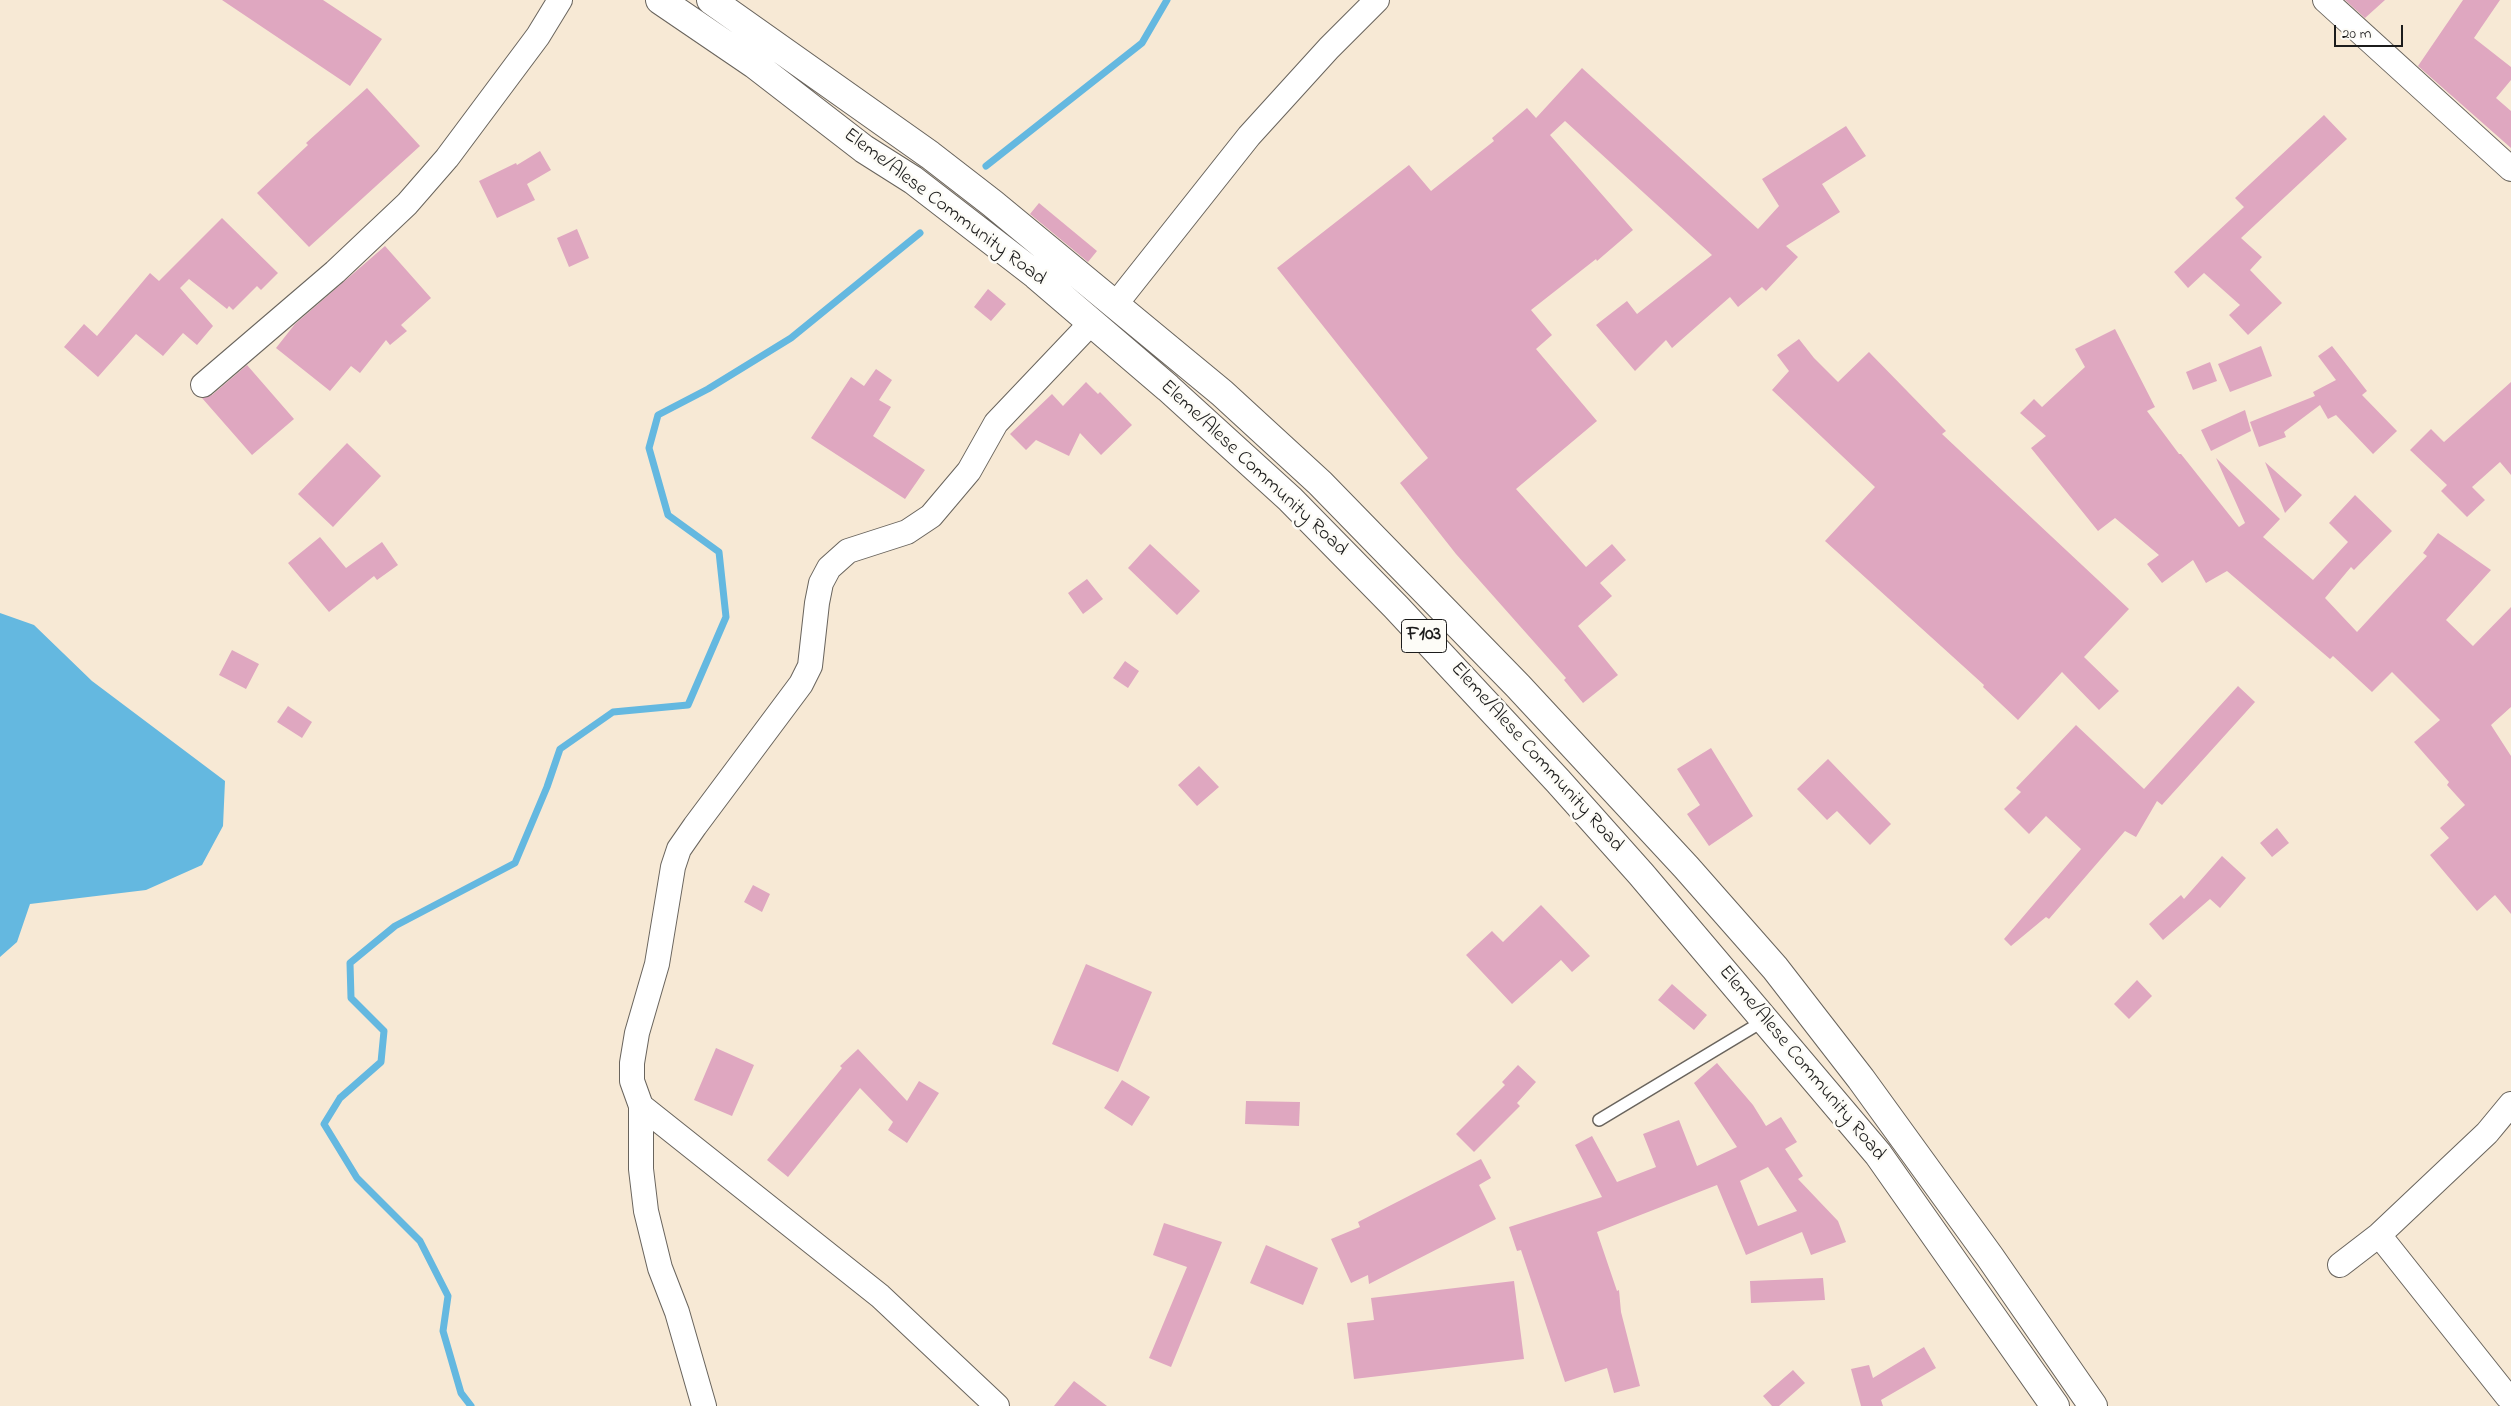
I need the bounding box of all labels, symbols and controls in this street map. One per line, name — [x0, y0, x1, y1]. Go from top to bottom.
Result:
scale bar — [2336, 15, 2405, 47]
text: 20 m — [2342, 23, 2371, 45]
street label: Eleme/Alese Community Road — [838, 124, 1050, 292]
street label: Eleme/Alese Community Road — [1154, 376, 1352, 562]
road number: F103 — [1402, 620, 1446, 652]
street label: Eleme/Alese Community Road — [1444, 658, 1628, 858]
street label: Eleme/Alese Community Road — [1712, 961, 1890, 1167]

